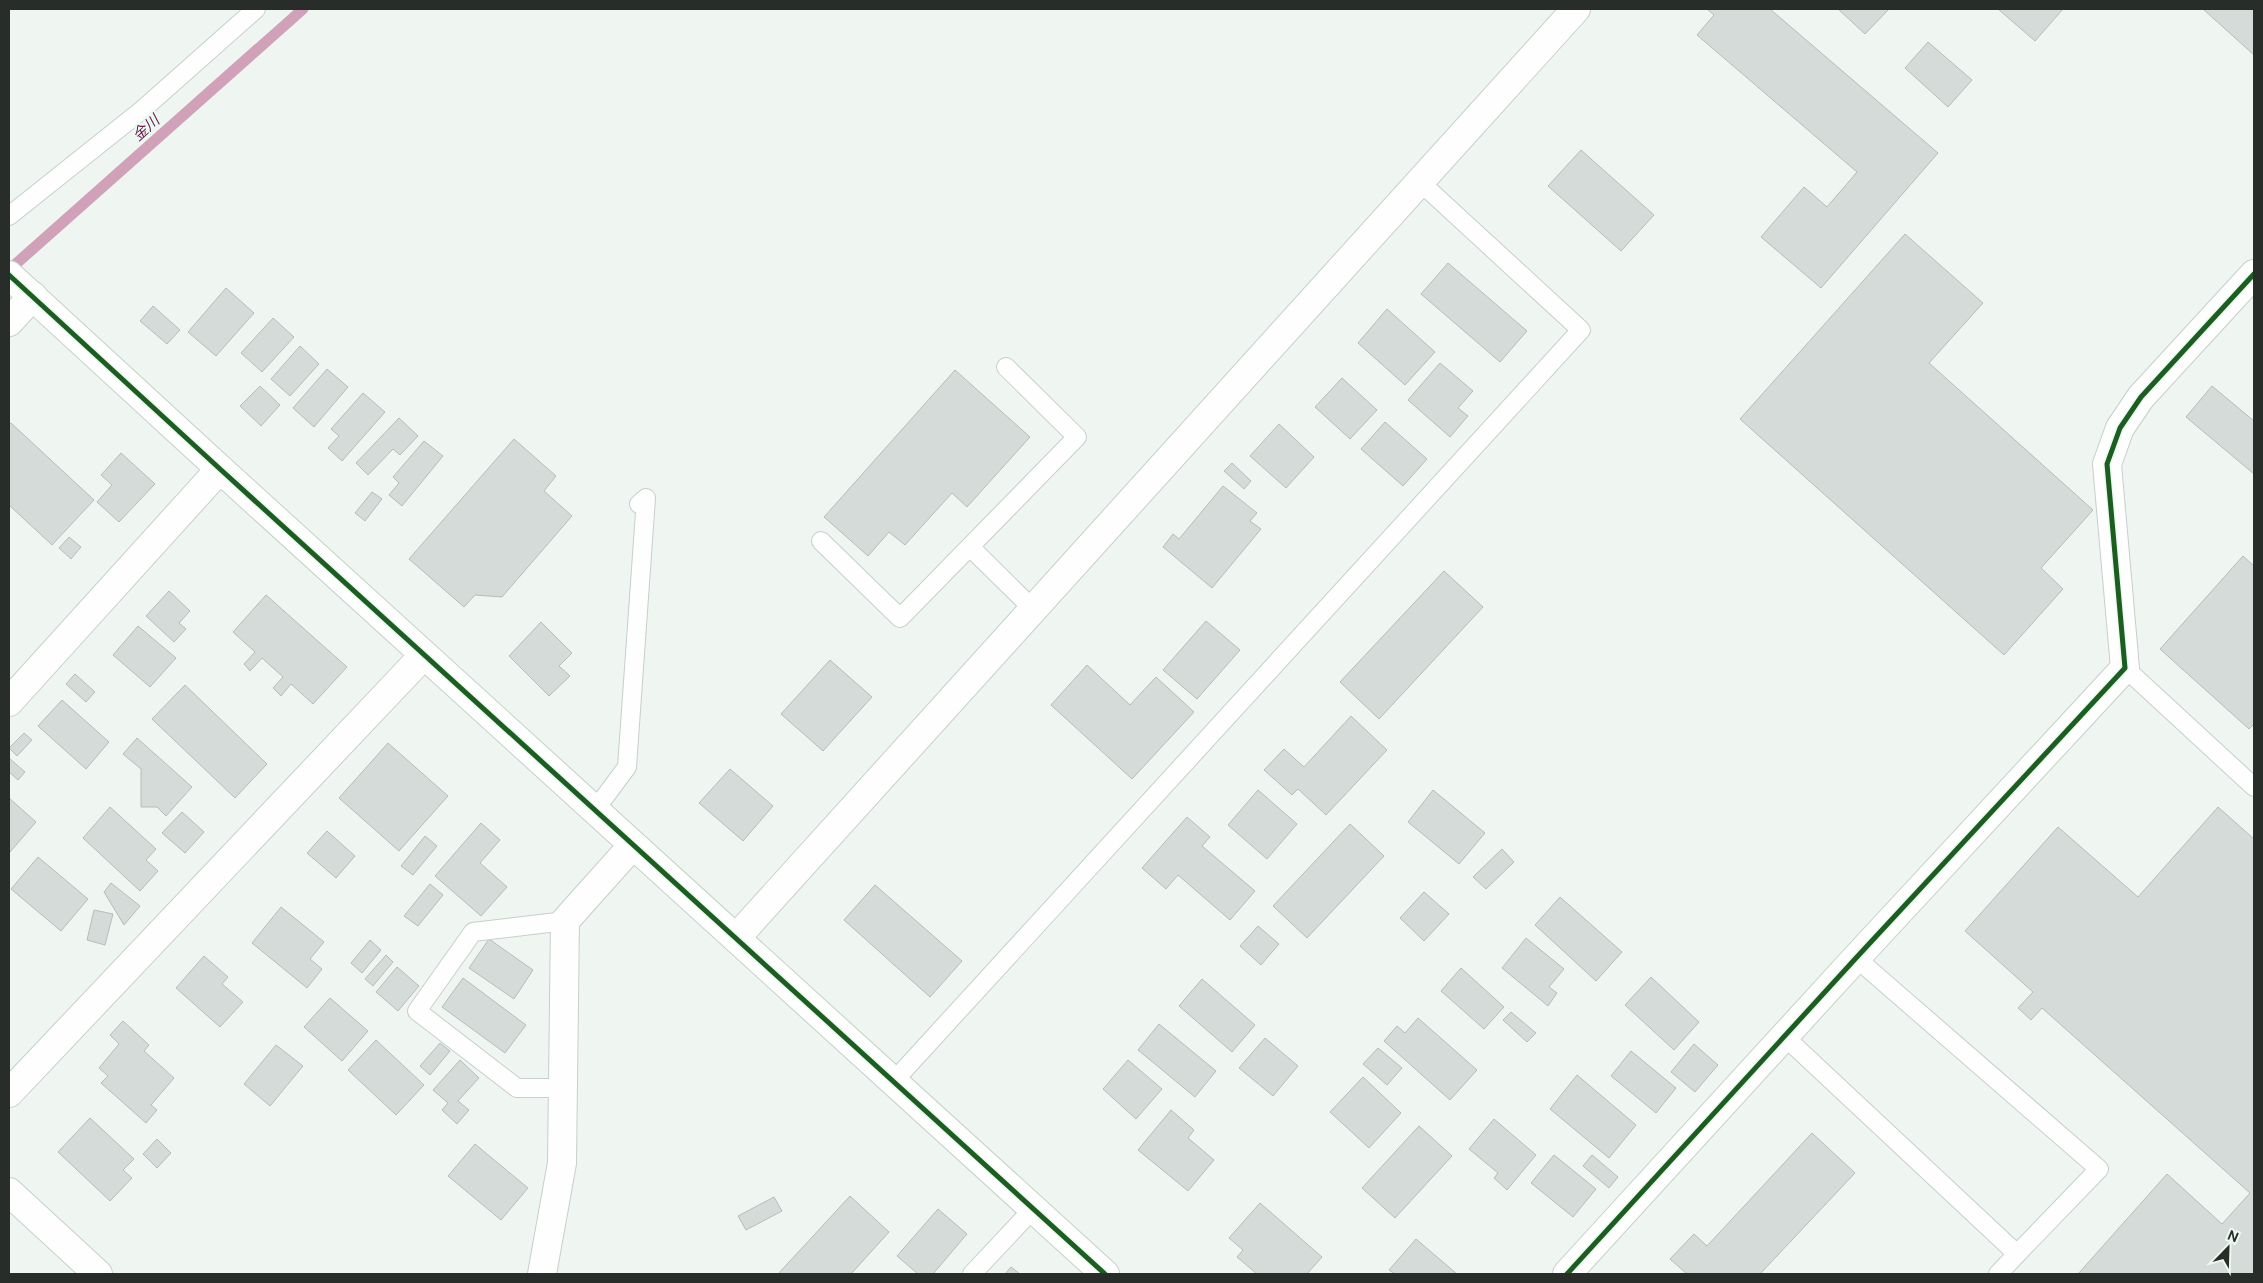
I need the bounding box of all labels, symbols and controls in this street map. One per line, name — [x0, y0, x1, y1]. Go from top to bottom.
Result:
water label: 金川 — [128, 109, 165, 145]
north arrow — [2203, 1223, 2253, 1273]
text: N — [2225, 1226, 2241, 1246]

